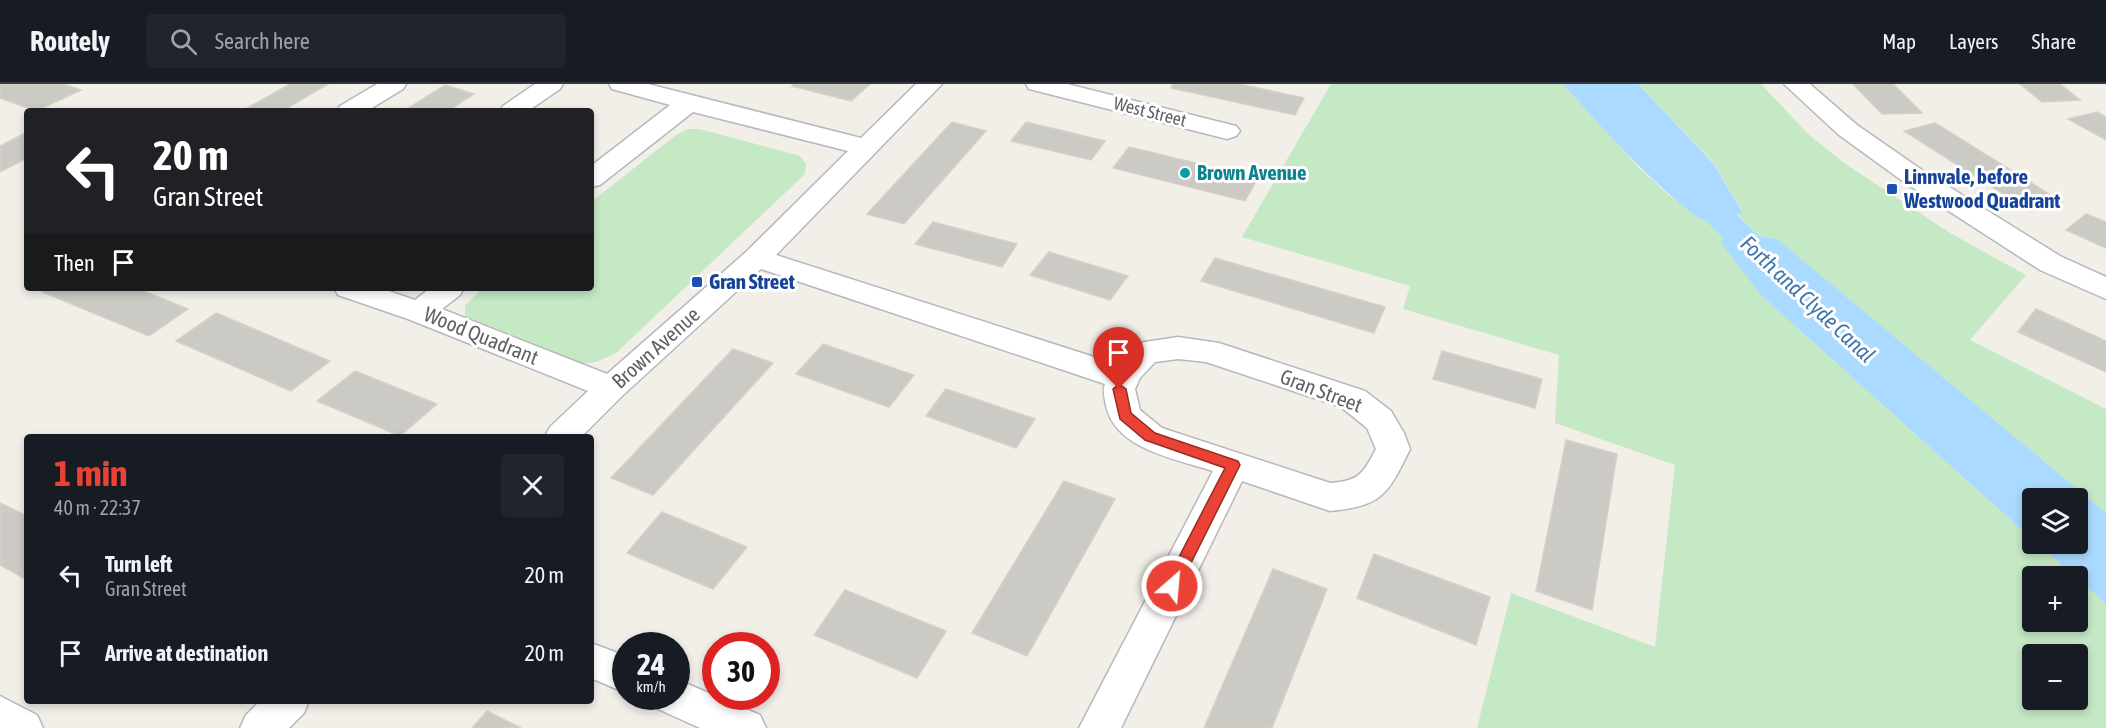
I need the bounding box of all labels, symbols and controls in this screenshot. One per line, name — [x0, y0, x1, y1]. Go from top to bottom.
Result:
search box — [146, 14, 566, 68]
text: Routely — [30, 25, 110, 57]
icon: search — [167, 25, 200, 58]
text: Search here — [215, 28, 310, 54]
text: Map — [1882, 29, 1916, 53]
text: Layers — [1949, 29, 1999, 53]
text: Share — [2032, 29, 2076, 53]
street label: West Street — [1112, 92, 1189, 131]
text: 20 m — [153, 131, 228, 179]
icon: left — [54, 132, 132, 210]
place label: Brown Avenue — [1197, 160, 1307, 184]
place label: Linnvale, before Westwood Quadrant — [1903, 164, 2060, 212]
marker: Brown Avenue — [1178, 166, 1192, 180]
text: Gran Street — [153, 181, 263, 212]
marker: Linnvale, before Westwood Quadrant — [1885, 182, 1899, 196]
water label: Forth and Clyde Canal — [1735, 230, 1881, 368]
icon: arrive — [107, 246, 140, 279]
text: Then — [54, 250, 95, 276]
place label: Gran Street — [709, 269, 795, 293]
marker: Gran Street — [690, 275, 704, 289]
street label: Wood Quadrant — [421, 301, 542, 369]
street label: Brown Avenue — [607, 302, 704, 393]
pin — [1093, 327, 1144, 389]
icon: arrive — [1102, 336, 1135, 369]
street label: Gran Street — [1277, 363, 1366, 417]
text: 1 min — [54, 452, 128, 494]
button: close — [501, 454, 564, 517]
map controls — [2022, 488, 2088, 710]
button: layers — [2022, 488, 2088, 554]
text: 40 m · 22:37 — [54, 496, 141, 519]
text: Turn left — [105, 551, 172, 577]
position arrow — [1140, 554, 1204, 618]
icon: left — [54, 559, 87, 592]
text: 20 m — [524, 562, 564, 588]
button: + — [2022, 566, 2088, 632]
text: Gran Street — [105, 577, 187, 600]
speed limit sign: 30 — [702, 632, 780, 710]
icon: arrive — [54, 637, 87, 670]
text: Arrive at destination — [105, 640, 268, 666]
text: 20 m — [524, 640, 564, 666]
button: − — [2022, 644, 2088, 710]
text: 24 — [637, 647, 665, 681]
text: km/h — [636, 678, 666, 695]

